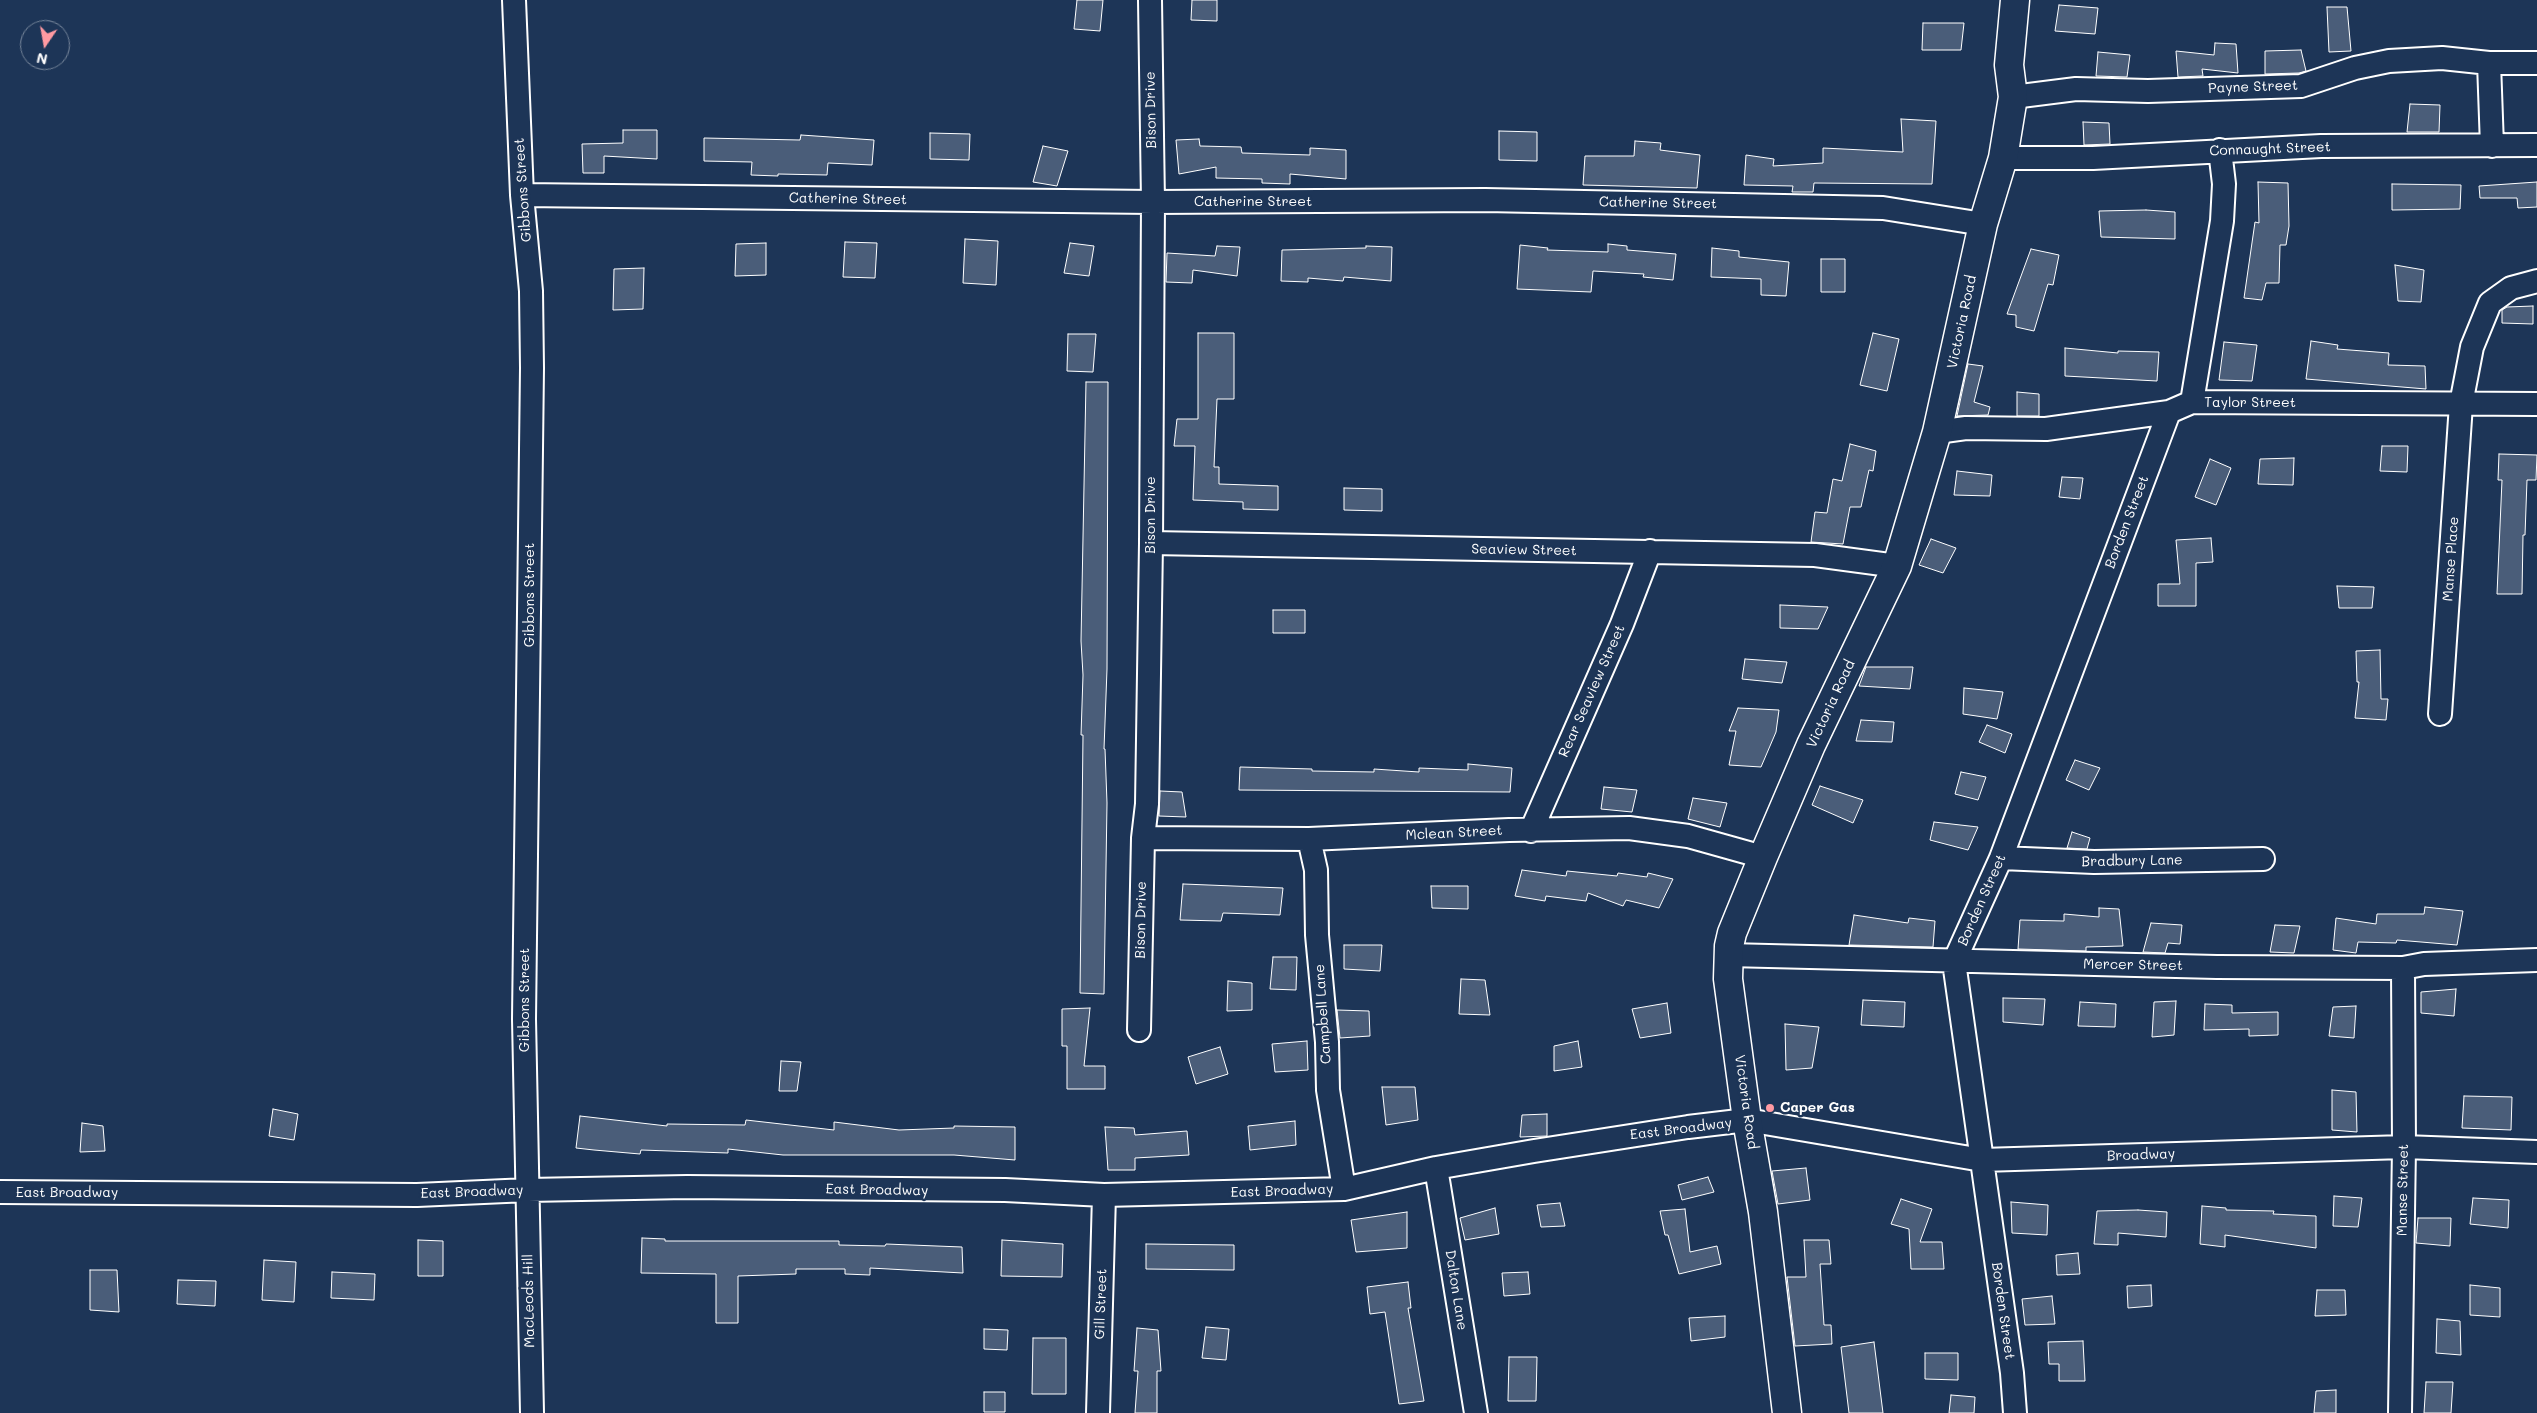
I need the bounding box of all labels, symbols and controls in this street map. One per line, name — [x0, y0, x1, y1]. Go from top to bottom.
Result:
north arrow — [20, 20, 70, 70]
text: N — [35, 49, 49, 70]
street label: Bison Drive — [1142, 71, 1160, 149]
street label: Payne Street — [2208, 77, 2298, 97]
street label: Gibbons Street — [511, 137, 535, 243]
street label: Connaught Street — [2209, 138, 2331, 160]
street label: Catherine Street — [789, 190, 907, 208]
street label: Catherine Street — [1194, 194, 1312, 210]
street label: Catherine Street — [1599, 194, 1717, 212]
street label: Victoria Road — [1944, 274, 1980, 370]
street label: Taylor Street — [2204, 395, 2296, 411]
street label: Borden Street — [2102, 473, 2152, 571]
street label: Bison Drive — [1143, 476, 1159, 554]
street label: Manse Place — [2440, 516, 2462, 602]
street label: Seaview Street — [1471, 541, 1577, 559]
street label: Gibbons Street — [522, 543, 538, 647]
street label: Rear Seaview Street — [1555, 622, 1629, 760]
street label: Victoria Road — [1803, 657, 1859, 751]
street label: Mclean Street — [1405, 822, 1503, 844]
street label: Borden Street — [1954, 852, 2010, 948]
street label: Bradbury Lane — [2081, 852, 2183, 870]
street label: Bison Drive — [1132, 881, 1150, 959]
street label: Gibbons Street — [517, 948, 533, 1052]
street label: Mercer Street — [2083, 956, 2183, 974]
street label: Campbell Lane — [1311, 963, 1335, 1065]
street label: Victoria Road — [1731, 1054, 1761, 1150]
place label: Caper Gas — [1780, 1100, 1855, 1116]
marker: Caper Gas — [1764, 1102, 1776, 1114]
street label: East Broadway — [1629, 1114, 1733, 1144]
street label: Manse Street — [2394, 1144, 2412, 1236]
street label: Broadway — [2106, 1145, 2176, 1165]
street label: East Broadway — [826, 1181, 928, 1199]
street label: East Broadway — [1230, 1181, 1334, 1201]
street label: East Broadway — [420, 1182, 524, 1202]
street label: East Broadway — [16, 1185, 118, 1201]
street label: Dalton Lane — [1441, 1249, 1471, 1331]
street label: MacLeods Hill — [520, 1254, 538, 1348]
street label: Borden Street — [1988, 1261, 2018, 1361]
street label: Gill Street — [1091, 1268, 1111, 1340]

